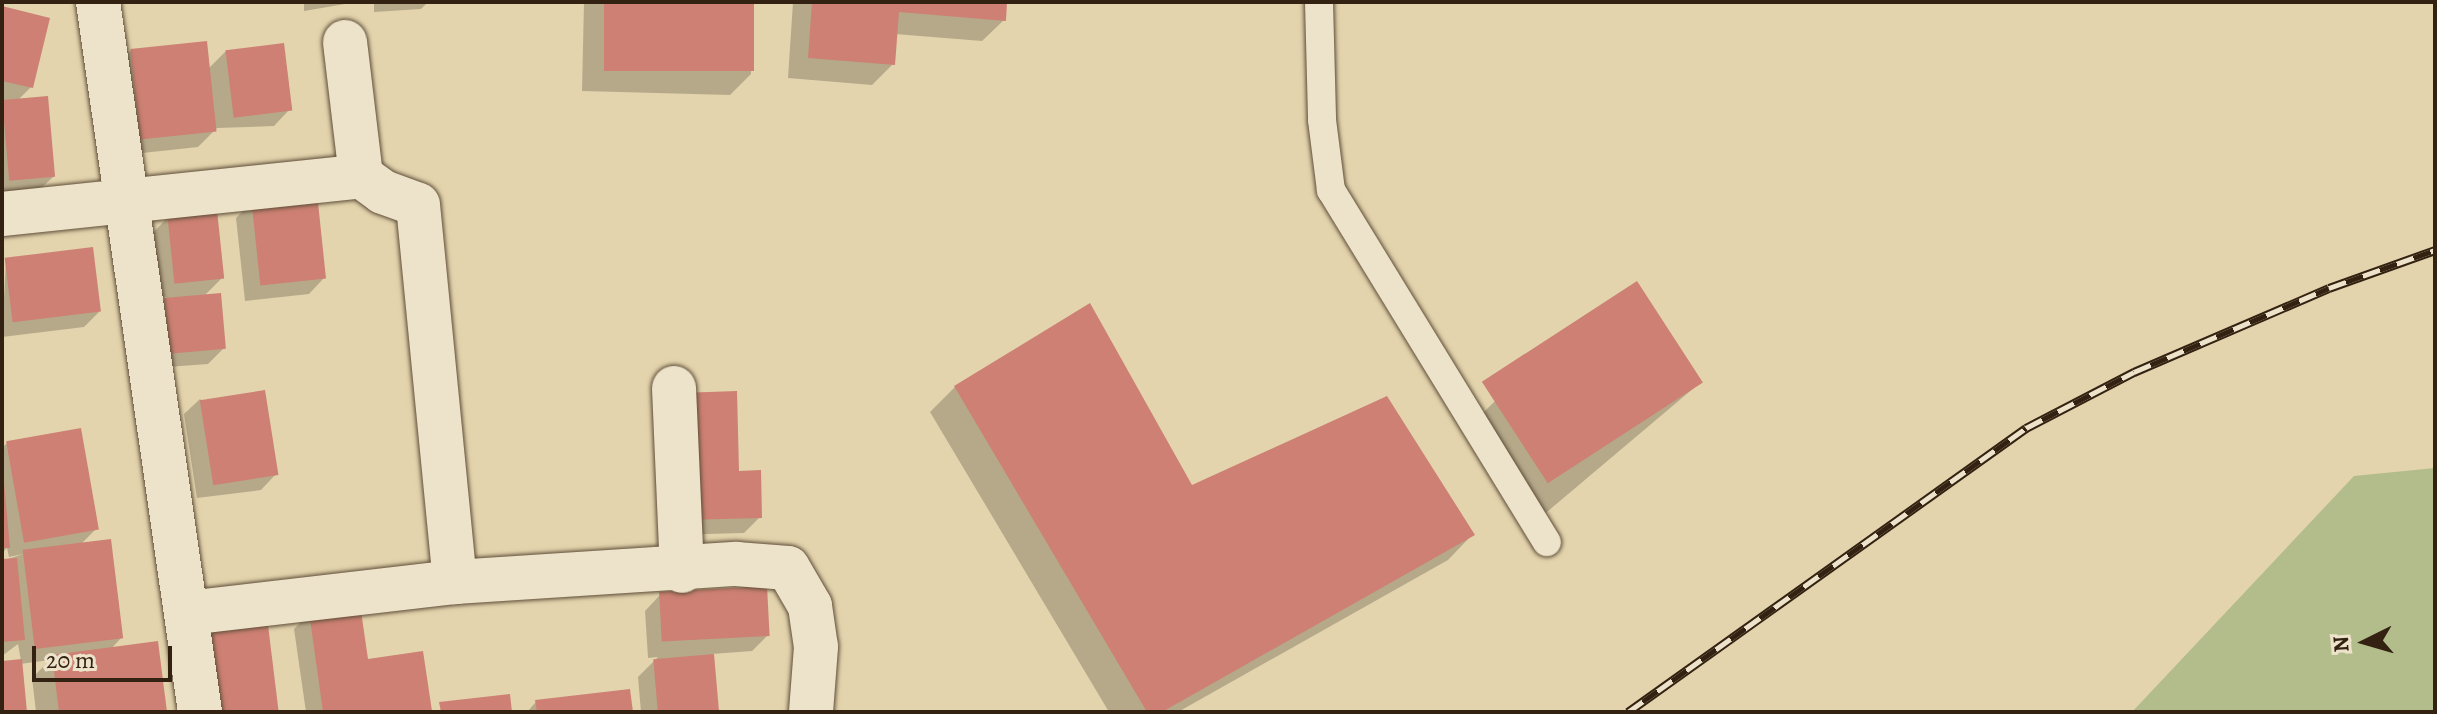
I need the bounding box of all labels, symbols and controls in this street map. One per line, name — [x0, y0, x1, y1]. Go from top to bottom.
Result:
north arrow — [2325, 602, 2405, 682]
scale bar — [36, 630, 176, 680]
text: N — [2325, 635, 2357, 653]
text: 20 m — [46, 644, 95, 676]

